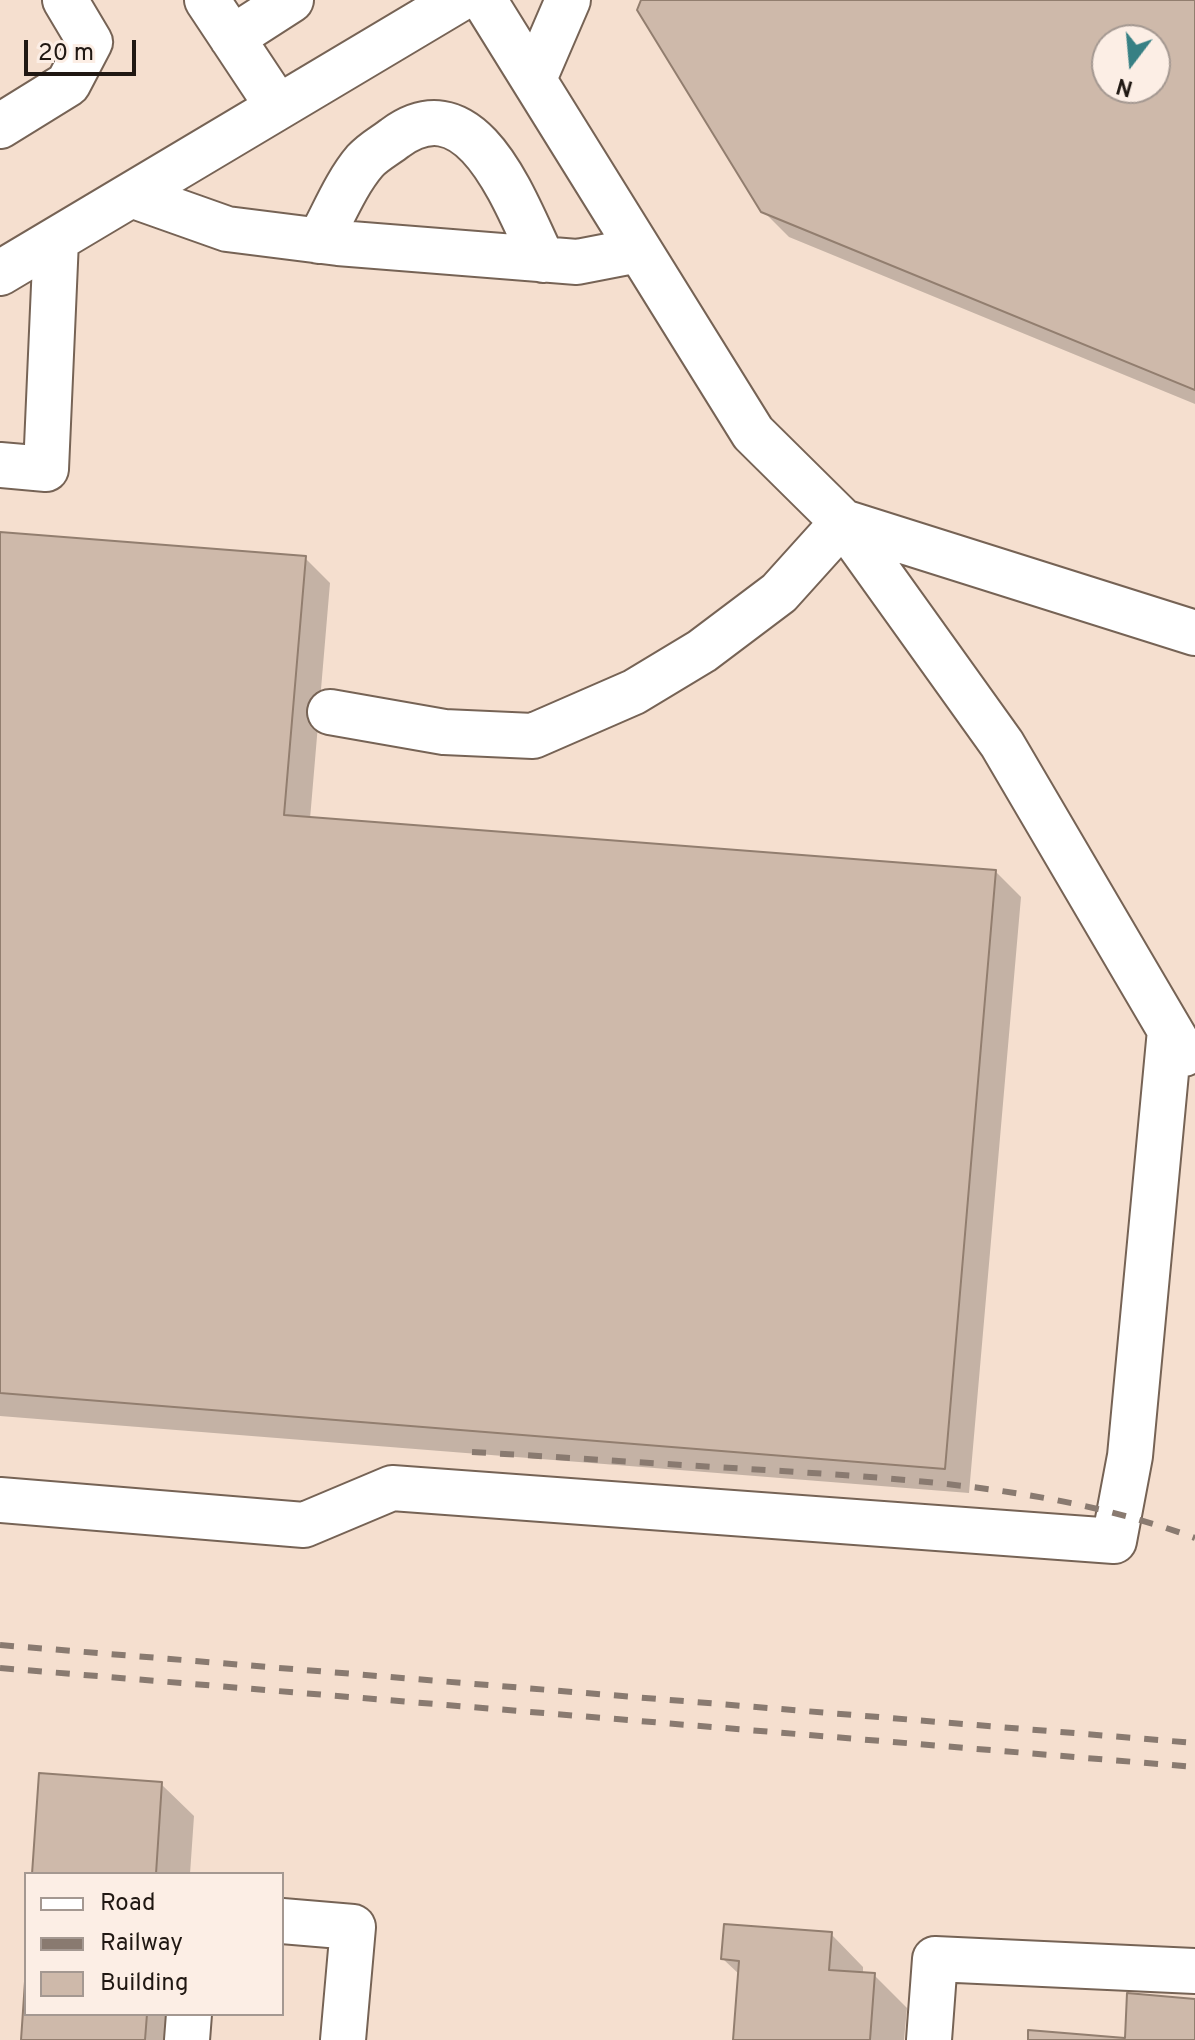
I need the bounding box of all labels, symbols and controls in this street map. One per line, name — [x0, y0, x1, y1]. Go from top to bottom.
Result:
scale bar — [28, 24, 140, 74]
north arrow — [1091, 24, 1171, 104]
text: 20 m — [38, 39, 94, 69]
text: N — [1113, 70, 1136, 101]
legend — [24, 1872, 284, 2016]
text: Road — [100, 1889, 156, 1919]
text: Railway — [100, 1929, 183, 1959]
text: Building — [100, 1969, 189, 1999]

